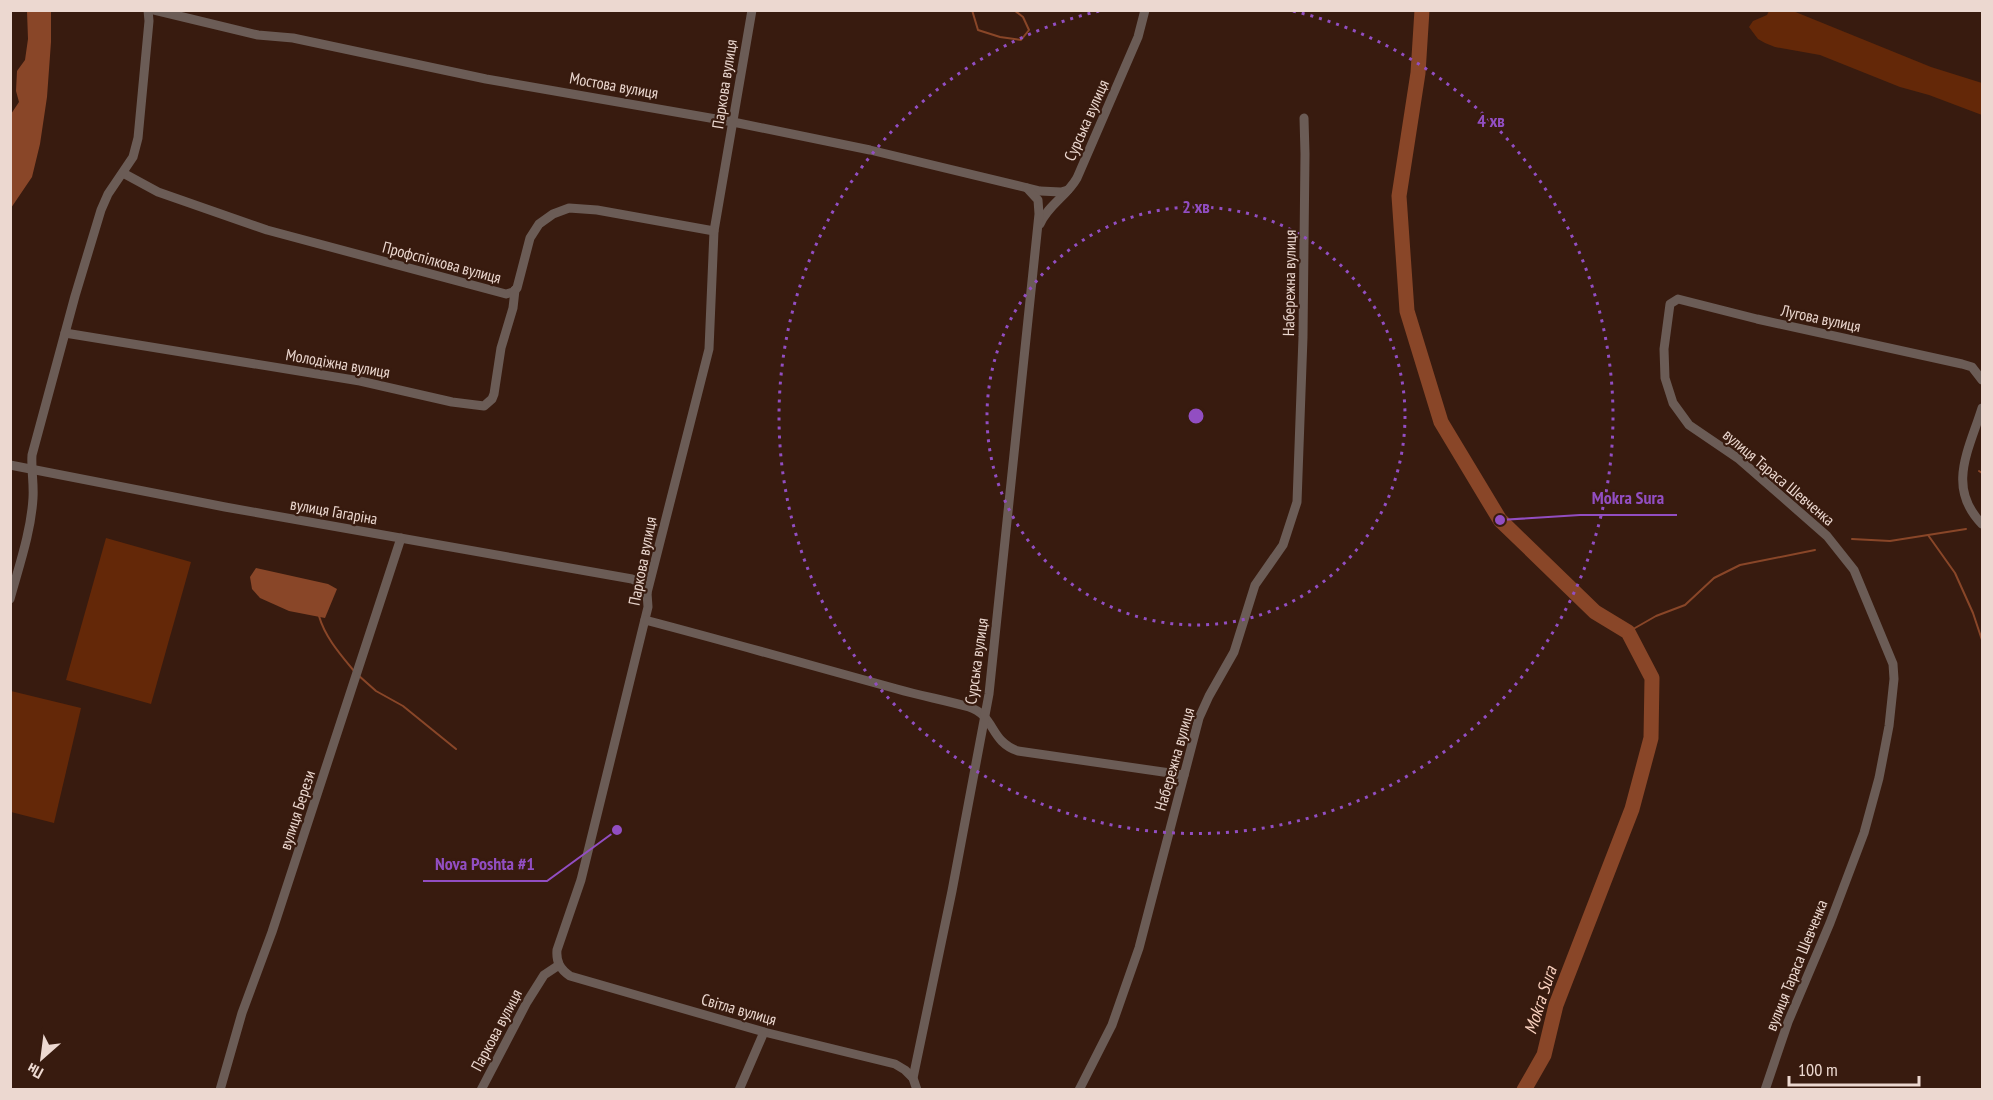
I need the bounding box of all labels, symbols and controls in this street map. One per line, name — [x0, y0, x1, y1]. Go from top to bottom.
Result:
street label: Паркова вулиця — [707, 38, 741, 130]
street label: Мостова вулиця — [568, 67, 660, 103]
street label: Сурська вулиця — [1059, 76, 1113, 164]
text: 4 хв — [1477, 109, 1505, 132]
text: 2 хв — [1182, 195, 1210, 218]
street label: Набережна вулиця — [1278, 230, 1300, 336]
street label: Профспілкова вулиця — [381, 237, 503, 287]
street label: Лугова вулиця — [1778, 300, 1863, 336]
street label: Молодіжна вулиця — [284, 344, 392, 382]
centre of rings — [1186, 406, 1206, 426]
street label: вулиця Тараса Шевченка — [1719, 424, 1839, 530]
callout: Mokra Sura — [1580, 479, 1677, 515]
text: Mokra Sura — [1592, 486, 1664, 509]
street label: вулиця Гагаріна — [289, 494, 379, 528]
street label: Паркова вулиця — [624, 515, 660, 607]
street label: Сурська вулиця — [960, 617, 992, 705]
street label: Набережна вулиця — [1150, 705, 1198, 813]
street label: вулиця Берези — [275, 768, 319, 852]
callout: Nova Poshta #1 — [423, 845, 547, 881]
text: Nova Poshta #1 — [435, 852, 535, 875]
street label: вулиця Тараса Шевченка — [1761, 896, 1831, 1034]
water label: Mokra Sura — [1518, 962, 1562, 1037]
street label: Паркова вулиця — [466, 986, 526, 1074]
street label: Світла вулиця — [699, 989, 779, 1029]
north arrow — [12, 1028, 72, 1088]
scale bar — [1789, 1049, 1920, 1087]
text: 100 m — [1798, 1058, 1838, 1081]
text: Пн — [23, 1059, 46, 1084]

